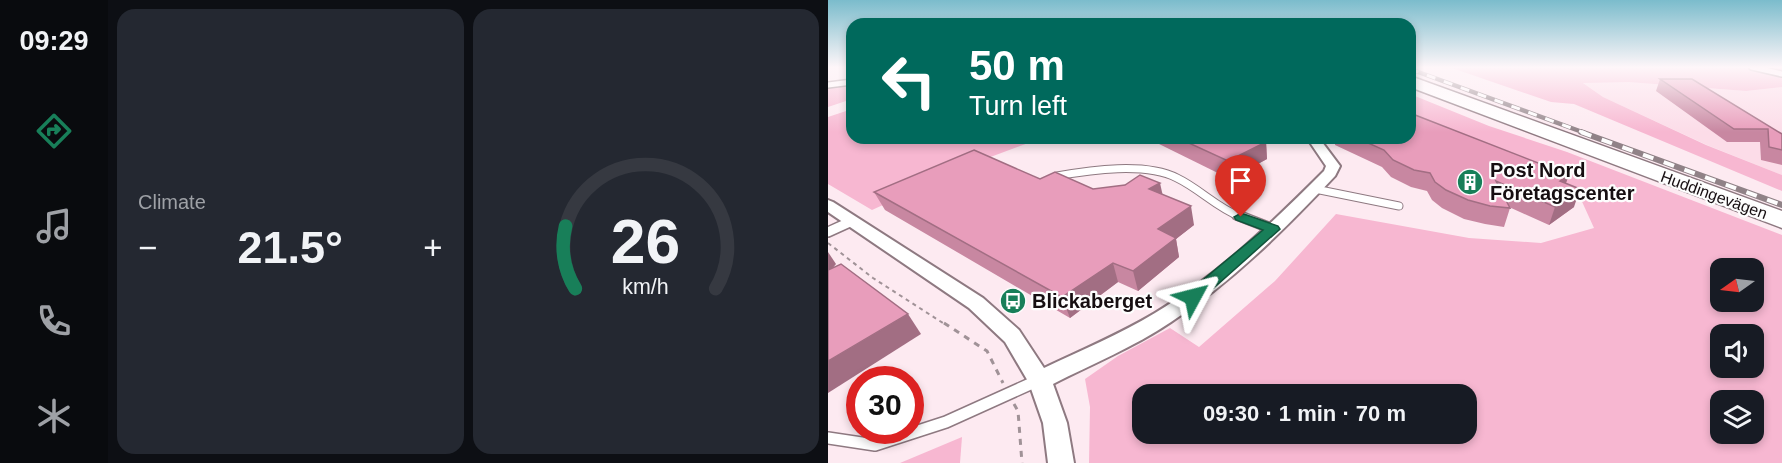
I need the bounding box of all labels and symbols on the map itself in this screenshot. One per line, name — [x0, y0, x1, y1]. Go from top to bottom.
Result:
pin — [1215, 155, 1266, 217]
place label: Post Nord Företagscenter — [1490, 159, 1635, 204]
building icon: Post Nord Företagscenter — [1455, 167, 1485, 197]
street label: Huddingevägen — [1658, 168, 1770, 222]
north arrow — [1710, 258, 1764, 312]
position arrow — [1161, 265, 1225, 329]
bus stop icon: Blickaberget — [998, 286, 1028, 316]
place label: Blickaberget — [1032, 290, 1152, 312]
speed limit sign: 30 — [846, 366, 924, 444]

